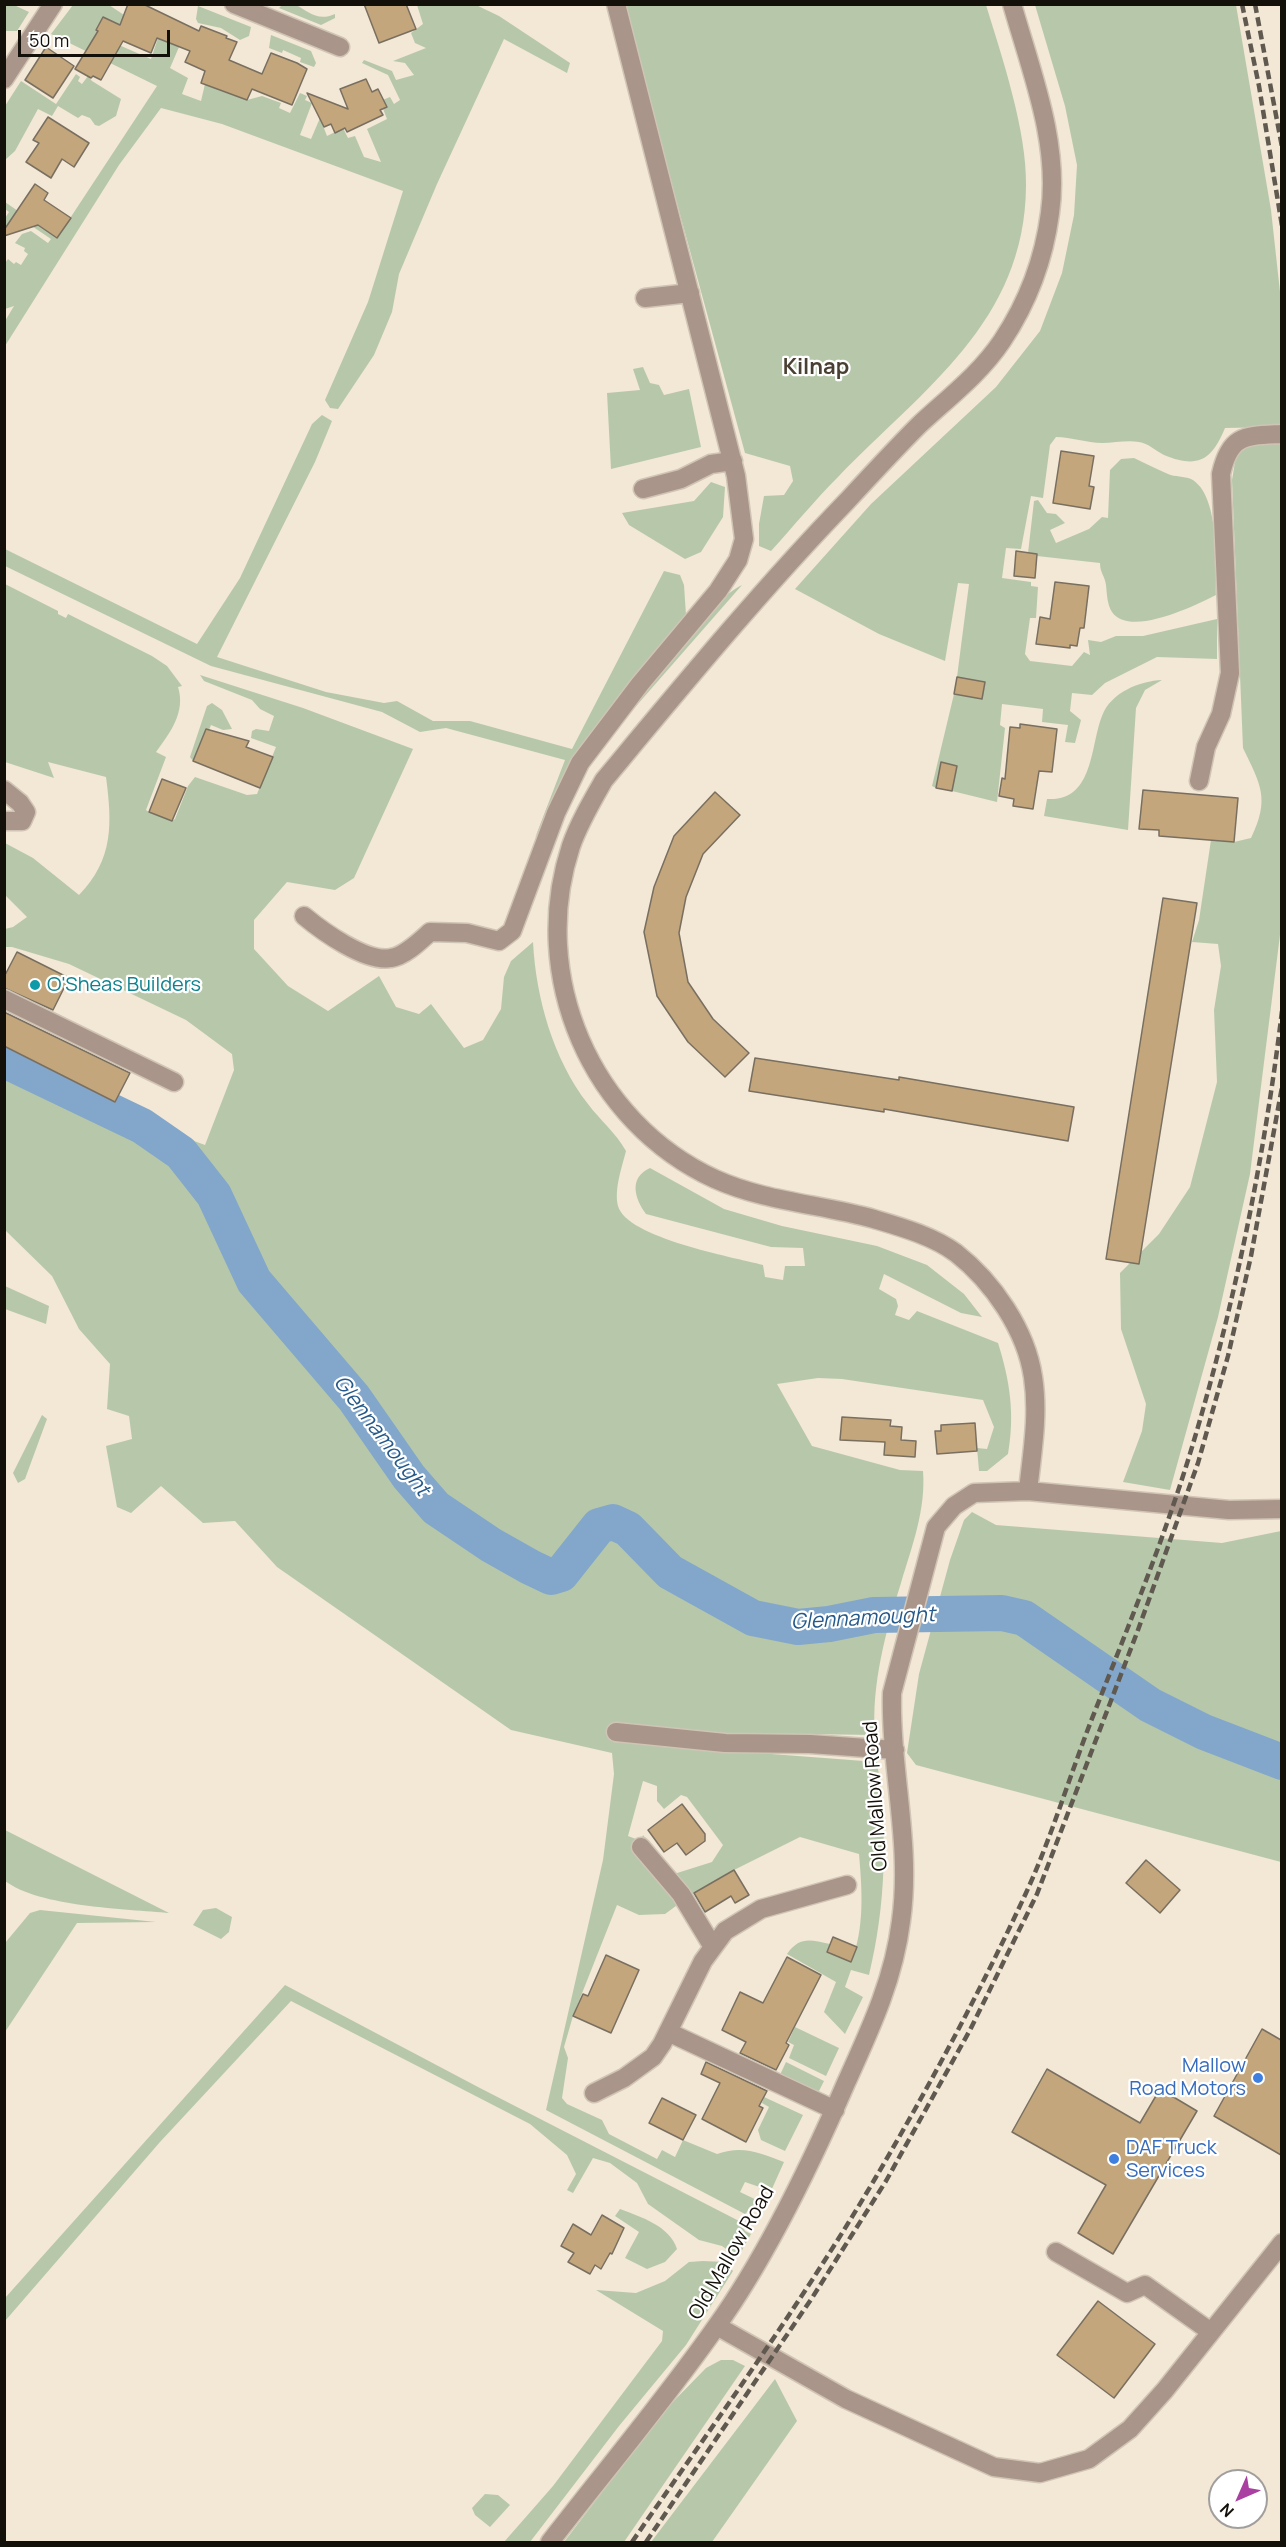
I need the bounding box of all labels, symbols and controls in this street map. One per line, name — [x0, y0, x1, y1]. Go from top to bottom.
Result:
scale bar — [21, 18, 172, 56]
text: 50 m — [29, 28, 69, 52]
district label: Kilnap — [783, 355, 849, 381]
place label: O'Sheas Builders — [47, 973, 201, 997]
marker: O'Sheas Builders — [28, 978, 42, 992]
water label: Glennamought — [328, 1371, 434, 1501]
water label: Glennamought — [790, 1603, 936, 1635]
street label: Old Mallow Road — [859, 1720, 893, 1872]
place label: Mallow Road Motors — [1129, 2054, 1246, 2101]
marker: Mallow Road Motors — [1251, 2071, 1265, 2085]
place label: DAF Truck Services — [1126, 2136, 1217, 2183]
marker: DAF Truck Services — [1107, 2152, 1121, 2166]
street label: Old Mallow Road — [684, 2182, 780, 2324]
north arrow — [1208, 2469, 1268, 2529]
text: N — [1215, 2498, 1239, 2522]

